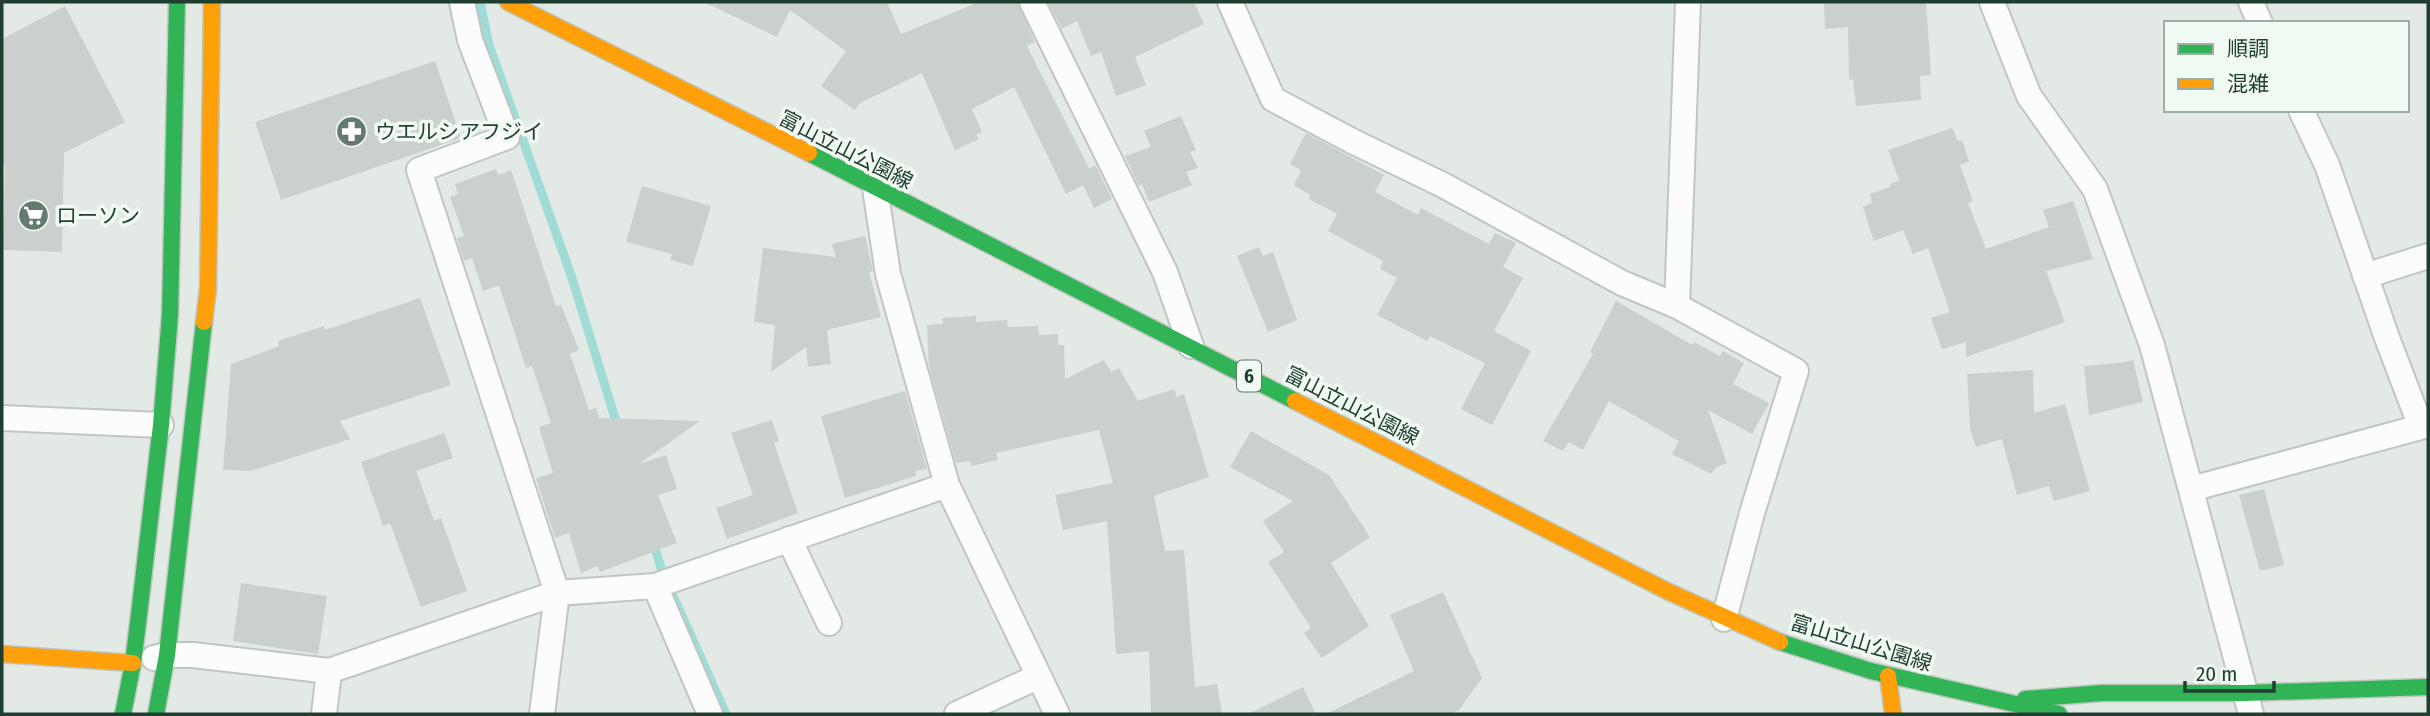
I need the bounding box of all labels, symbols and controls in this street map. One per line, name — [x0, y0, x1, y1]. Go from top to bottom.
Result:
legend — [2164, 21, 2409, 112]
text: 順調 — [2227, 36, 2269, 62]
text: 混雑 — [2227, 71, 2269, 97]
street label: 富山立山公園線 — [775, 105, 917, 195]
pharmacy icon: ウエルシアフジイ — [335, 115, 369, 149]
place label: ウエルシアフジイ — [375, 119, 543, 145]
supermarket icon: ローソン — [16, 199, 50, 233]
place label: ローソン — [56, 203, 140, 229]
road number: 6 — [1237, 360, 1261, 392]
street label: 富山立山公園線 — [1281, 361, 1423, 451]
street label: 富山立山公園線 — [1787, 609, 1935, 677]
scale bar — [2185, 650, 2274, 694]
text: 20 m — [2196, 661, 2237, 687]

